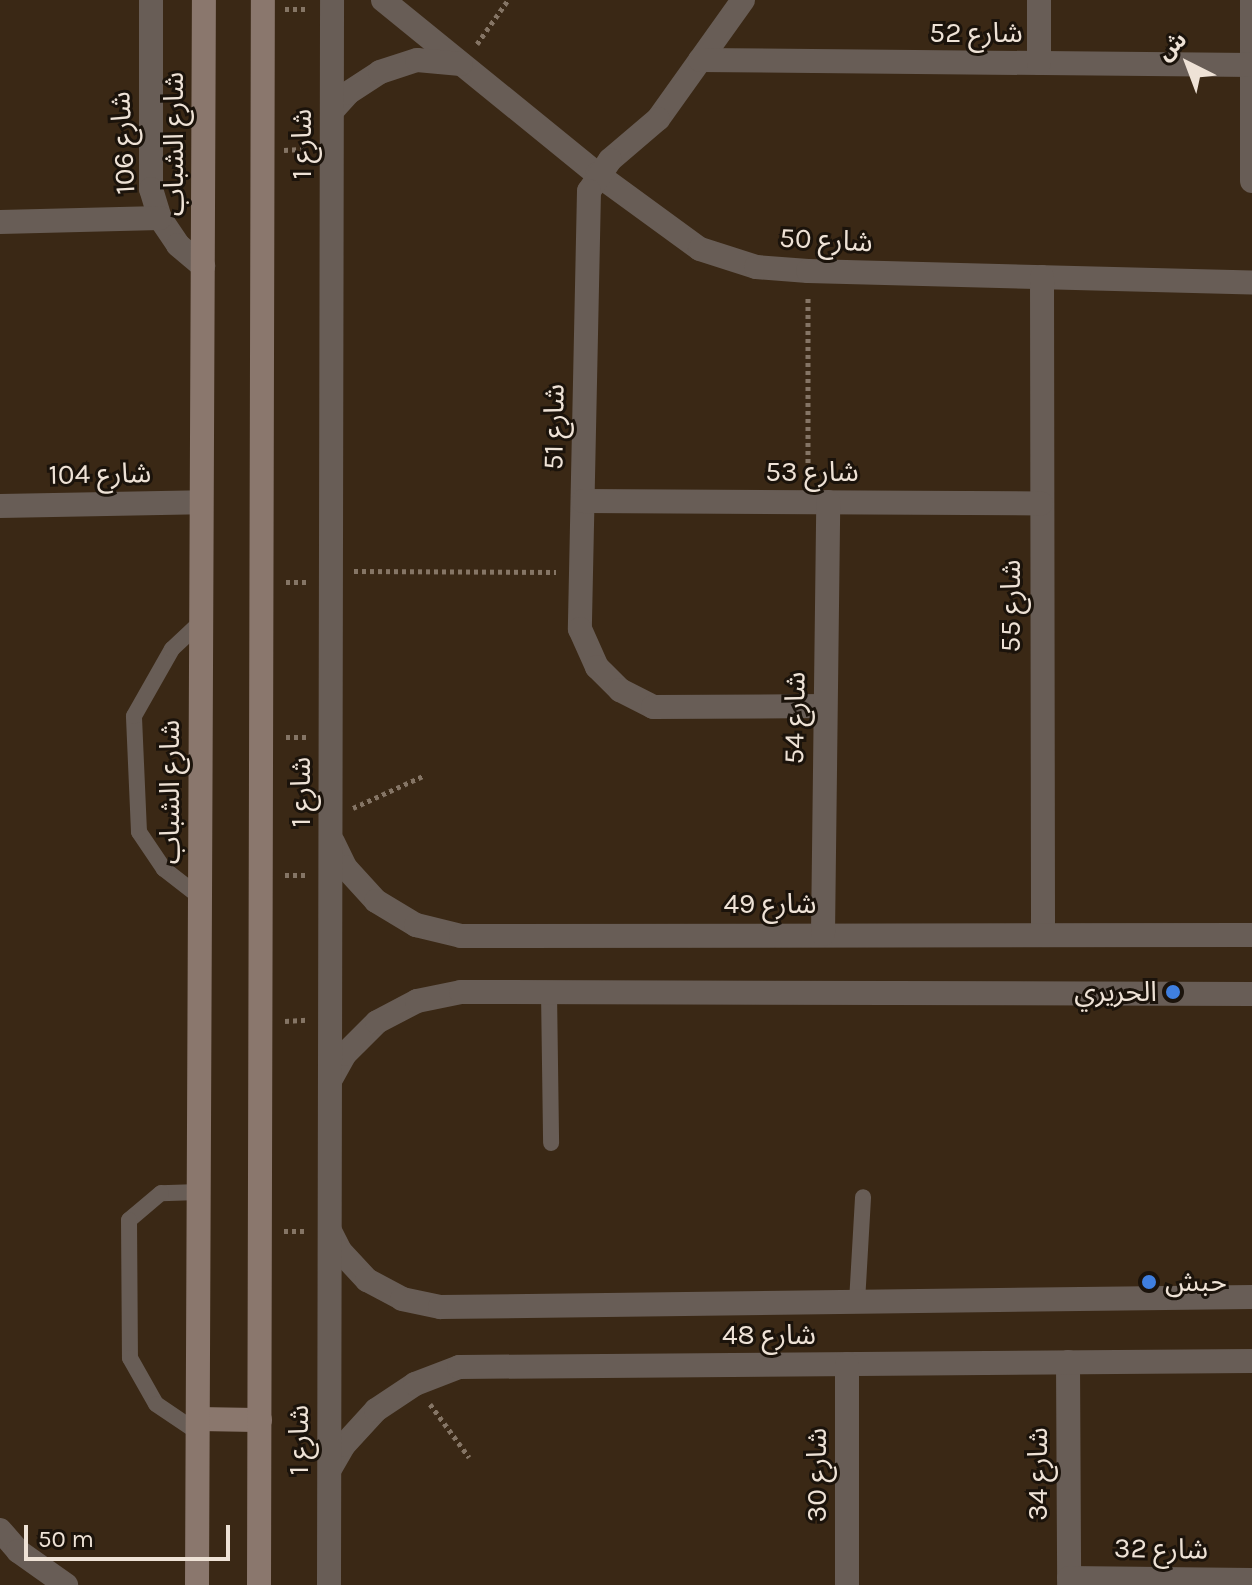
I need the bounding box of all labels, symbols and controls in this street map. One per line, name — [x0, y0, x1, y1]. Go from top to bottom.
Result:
street label: شارع 52 — [929, 16, 1023, 50]
north arrow — [1148, 24, 1228, 104]
text: ش — [1152, 26, 1192, 66]
street label: شارع الشباب — [157, 72, 191, 216]
street label: شارع 106 — [104, 91, 142, 195]
street label: شارع 1 — [285, 109, 319, 179]
street label: شارع 50 — [778, 221, 874, 259]
street label: شارع 51 — [536, 384, 572, 470]
street label: شارع 53 — [765, 455, 859, 489]
street label: شارع 104 — [48, 456, 152, 492]
street label: شارع 55 — [994, 560, 1028, 652]
street label: شارع 54 — [777, 671, 813, 765]
street label: شارع الشباب — [153, 720, 187, 864]
street label: شارع 1 — [284, 757, 318, 827]
street label: شارع 49 — [723, 887, 817, 921]
place label: الحريري — [1074, 975, 1157, 1009]
marker: الحريري — [1164, 983, 1182, 1001]
place label: حبش — [1165, 1265, 1227, 1299]
marker: حبش — [1140, 1273, 1158, 1291]
street label: شارع 48 — [722, 1318, 816, 1352]
street label: شارع 1 — [282, 1405, 316, 1475]
street label: شارع 34 — [1021, 1427, 1055, 1521]
street label: شارع 30 — [800, 1428, 834, 1522]
scale bar — [28, 1509, 234, 1559]
text: 50 m — [38, 1525, 94, 1553]
street label: شارع 32 — [1114, 1531, 1208, 1567]

